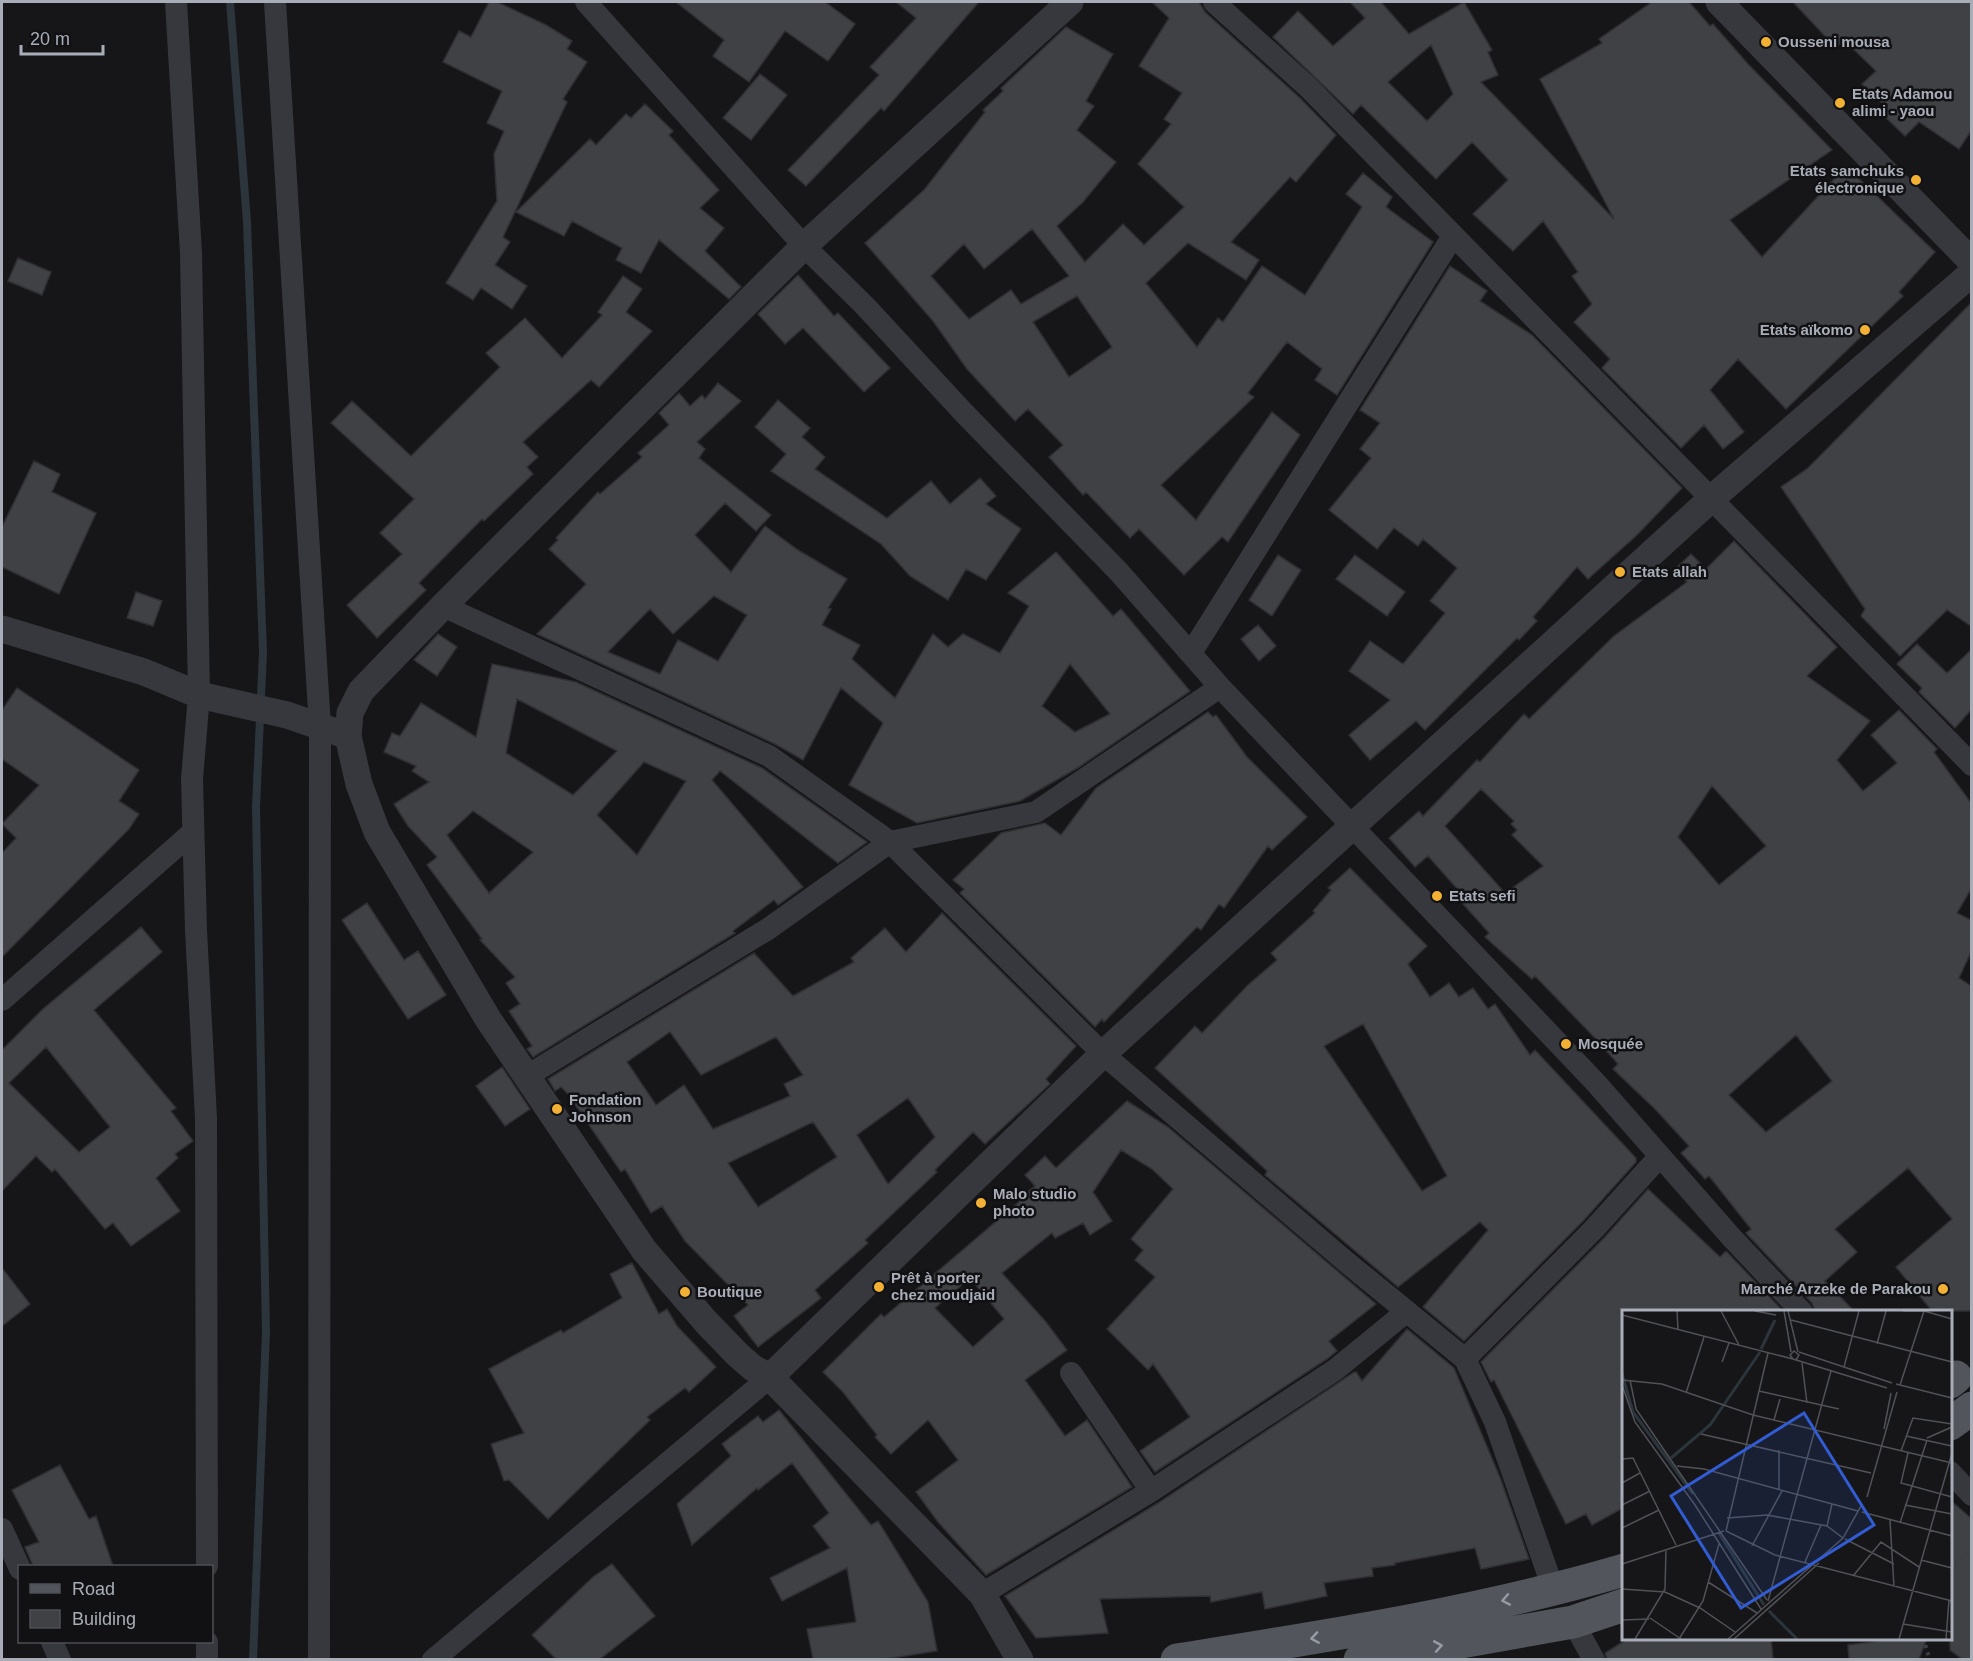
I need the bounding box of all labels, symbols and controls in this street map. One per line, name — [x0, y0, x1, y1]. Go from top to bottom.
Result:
scale bar — [21, 18, 104, 56]
text: 20 m — [30, 29, 70, 49]
place label: Ousseni mousa — [1778, 33, 1890, 50]
marker: Ousseni mousa — [1759, 35, 1773, 49]
place label: Etats Adamou alimi - yaou — [1852, 85, 1952, 119]
marker: Etats Adamou alimi - yaou — [1833, 96, 1847, 110]
place label: Etats samchuks électronique — [1790, 162, 1904, 196]
marker: Etats samchuks électronique — [1909, 173, 1923, 187]
place label: Etats aïkomo — [1760, 321, 1853, 338]
marker: Etats aïkomo — [1858, 323, 1872, 337]
place label: Etats allah — [1632, 563, 1707, 580]
marker: Etats allah — [1613, 565, 1627, 579]
place label: Etats sefi — [1449, 887, 1516, 904]
marker: Etats sefi — [1430, 889, 1444, 903]
place label: Mosquée — [1578, 1035, 1643, 1052]
marker: Mosquée — [1559, 1037, 1573, 1051]
place label: Fondation Johnson — [569, 1091, 641, 1125]
marker: Fondation Johnson — [550, 1102, 564, 1116]
place label: Malo studio photo — [993, 1185, 1076, 1219]
marker: Malo studio photo — [974, 1196, 988, 1210]
place label: Prêt à porter chez moudjaid — [891, 1269, 995, 1303]
marker: Prêt à porter chez moudjaid — [872, 1280, 886, 1294]
place label: Marché Arzeke de Parakou — [1741, 1280, 1931, 1297]
marker: Marché Arzeke de Parakou — [1936, 1282, 1950, 1296]
place label: Boutique — [697, 1283, 762, 1300]
marker: Boutique — [678, 1285, 692, 1299]
inset map — [1622, 1310, 1952, 1640]
legend — [18, 1565, 213, 1643]
text: Road — [72, 1579, 115, 1599]
one-way arrow — [1501, 1593, 1511, 1606]
text: Building — [72, 1609, 136, 1629]
one-way arrow — [1310, 1631, 1320, 1644]
one-way arrow — [1433, 1640, 1443, 1653]

